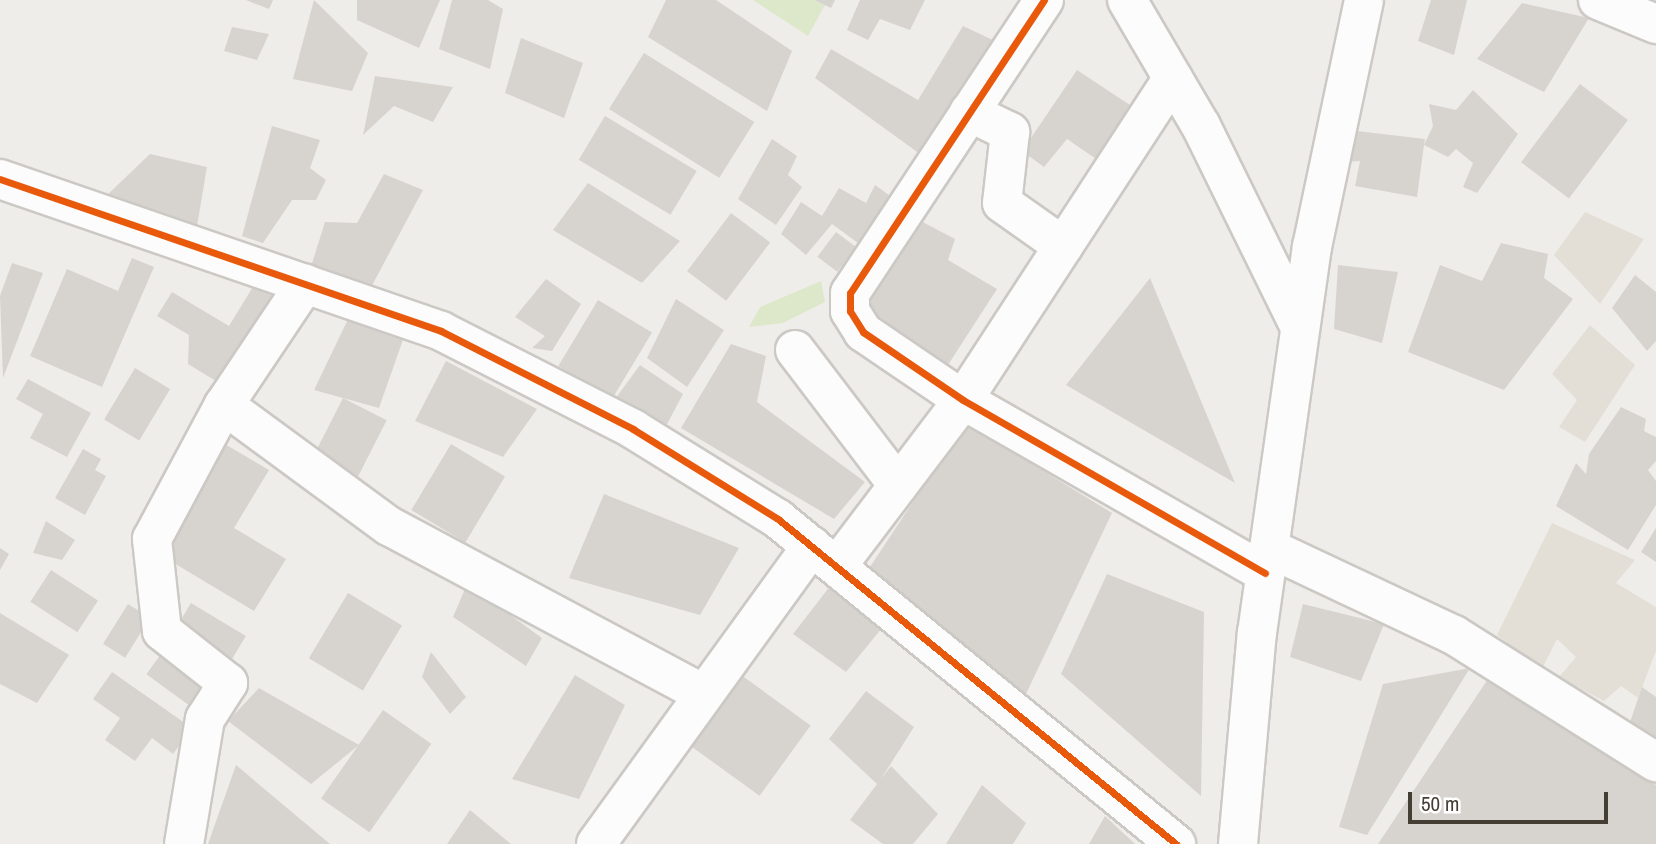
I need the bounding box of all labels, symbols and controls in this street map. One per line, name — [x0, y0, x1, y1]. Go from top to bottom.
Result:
scale bar — [1411, 778, 1610, 822]
text: 50 m — [1421, 789, 1459, 818]

